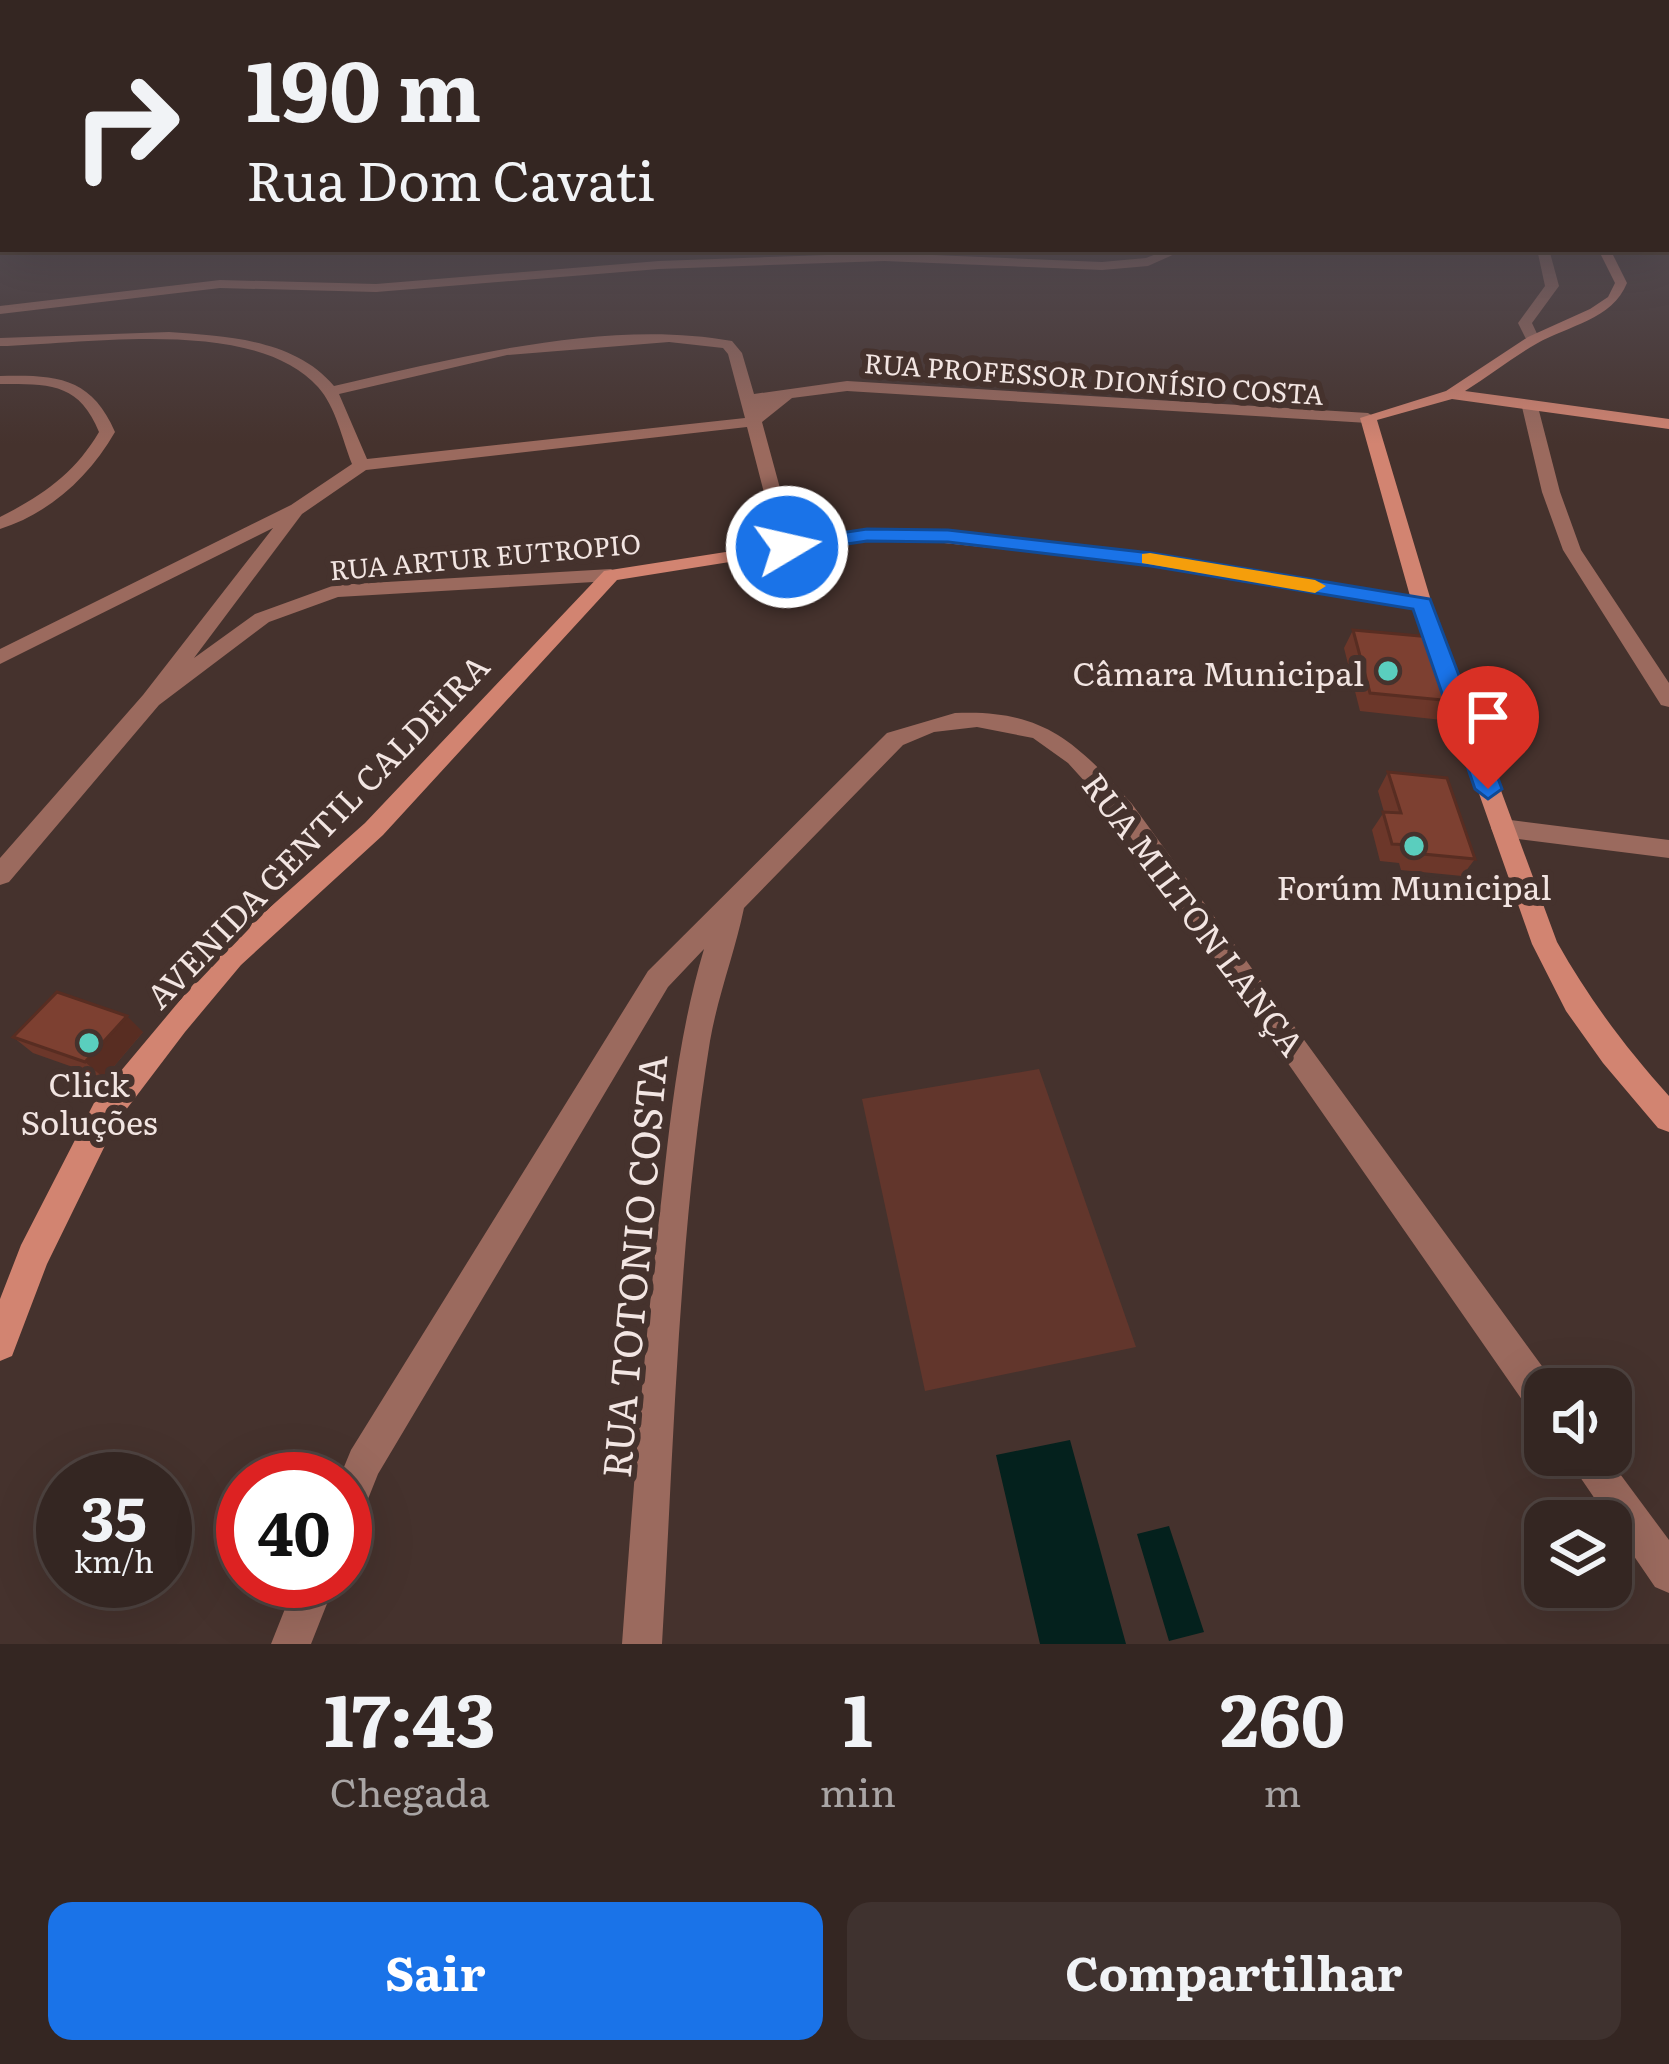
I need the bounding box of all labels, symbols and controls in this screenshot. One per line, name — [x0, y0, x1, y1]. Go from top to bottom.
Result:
text: 190 m — [246, 23, 481, 148]
icon: right — [48, 48, 204, 204]
text: Rua Dom Cavati — [246, 137, 655, 218]
street label: RUA PROFESSOR DIONÍSIO COSTA — [863, 341, 1325, 413]
position arrow — [724, 484, 850, 610]
street label: RUA ARTUR EUTROPIO — [328, 521, 642, 589]
street label: AVENIDA GENTIL CALDEIRA — [133, 642, 499, 1018]
place label: Câmara Municipal — [1072, 647, 1364, 696]
marker: Câmara Municipal — [1375, 658, 1401, 684]
pin — [1437, 666, 1539, 789]
icon: arrive — [1455, 684, 1521, 750]
street label: RUA MILTON LANÇA — [1072, 761, 1318, 1065]
marker: Forúm Municipal — [1401, 833, 1427, 859]
place label: Forúm Municipal — [1277, 861, 1552, 910]
marker: Click Soluções — [76, 1030, 102, 1056]
street label: RUA TOTONIO COSTA — [585, 1052, 679, 1480]
place label: Click Soluções — [20, 1058, 158, 1145]
map controls — [1524, 1368, 1632, 1608]
button: sound — [1524, 1368, 1632, 1476]
speed limit sign: 40 — [216, 1452, 372, 1608]
text: 35 — [81, 1470, 147, 1559]
button: layers — [1524, 1500, 1632, 1608]
text: km/h — [74, 1538, 154, 1582]
text: 17:43 — [324, 1662, 496, 1769]
text: 1 — [843, 1662, 873, 1769]
text: 260 — [1220, 1662, 1345, 1769]
text: Chegada — [330, 1761, 490, 1819]
text: min — [819, 1761, 896, 1819]
text: m — [1264, 1761, 1301, 1819]
button: Sair — [48, 1902, 823, 2040]
button: Compartilhar — [847, 1902, 1621, 2040]

